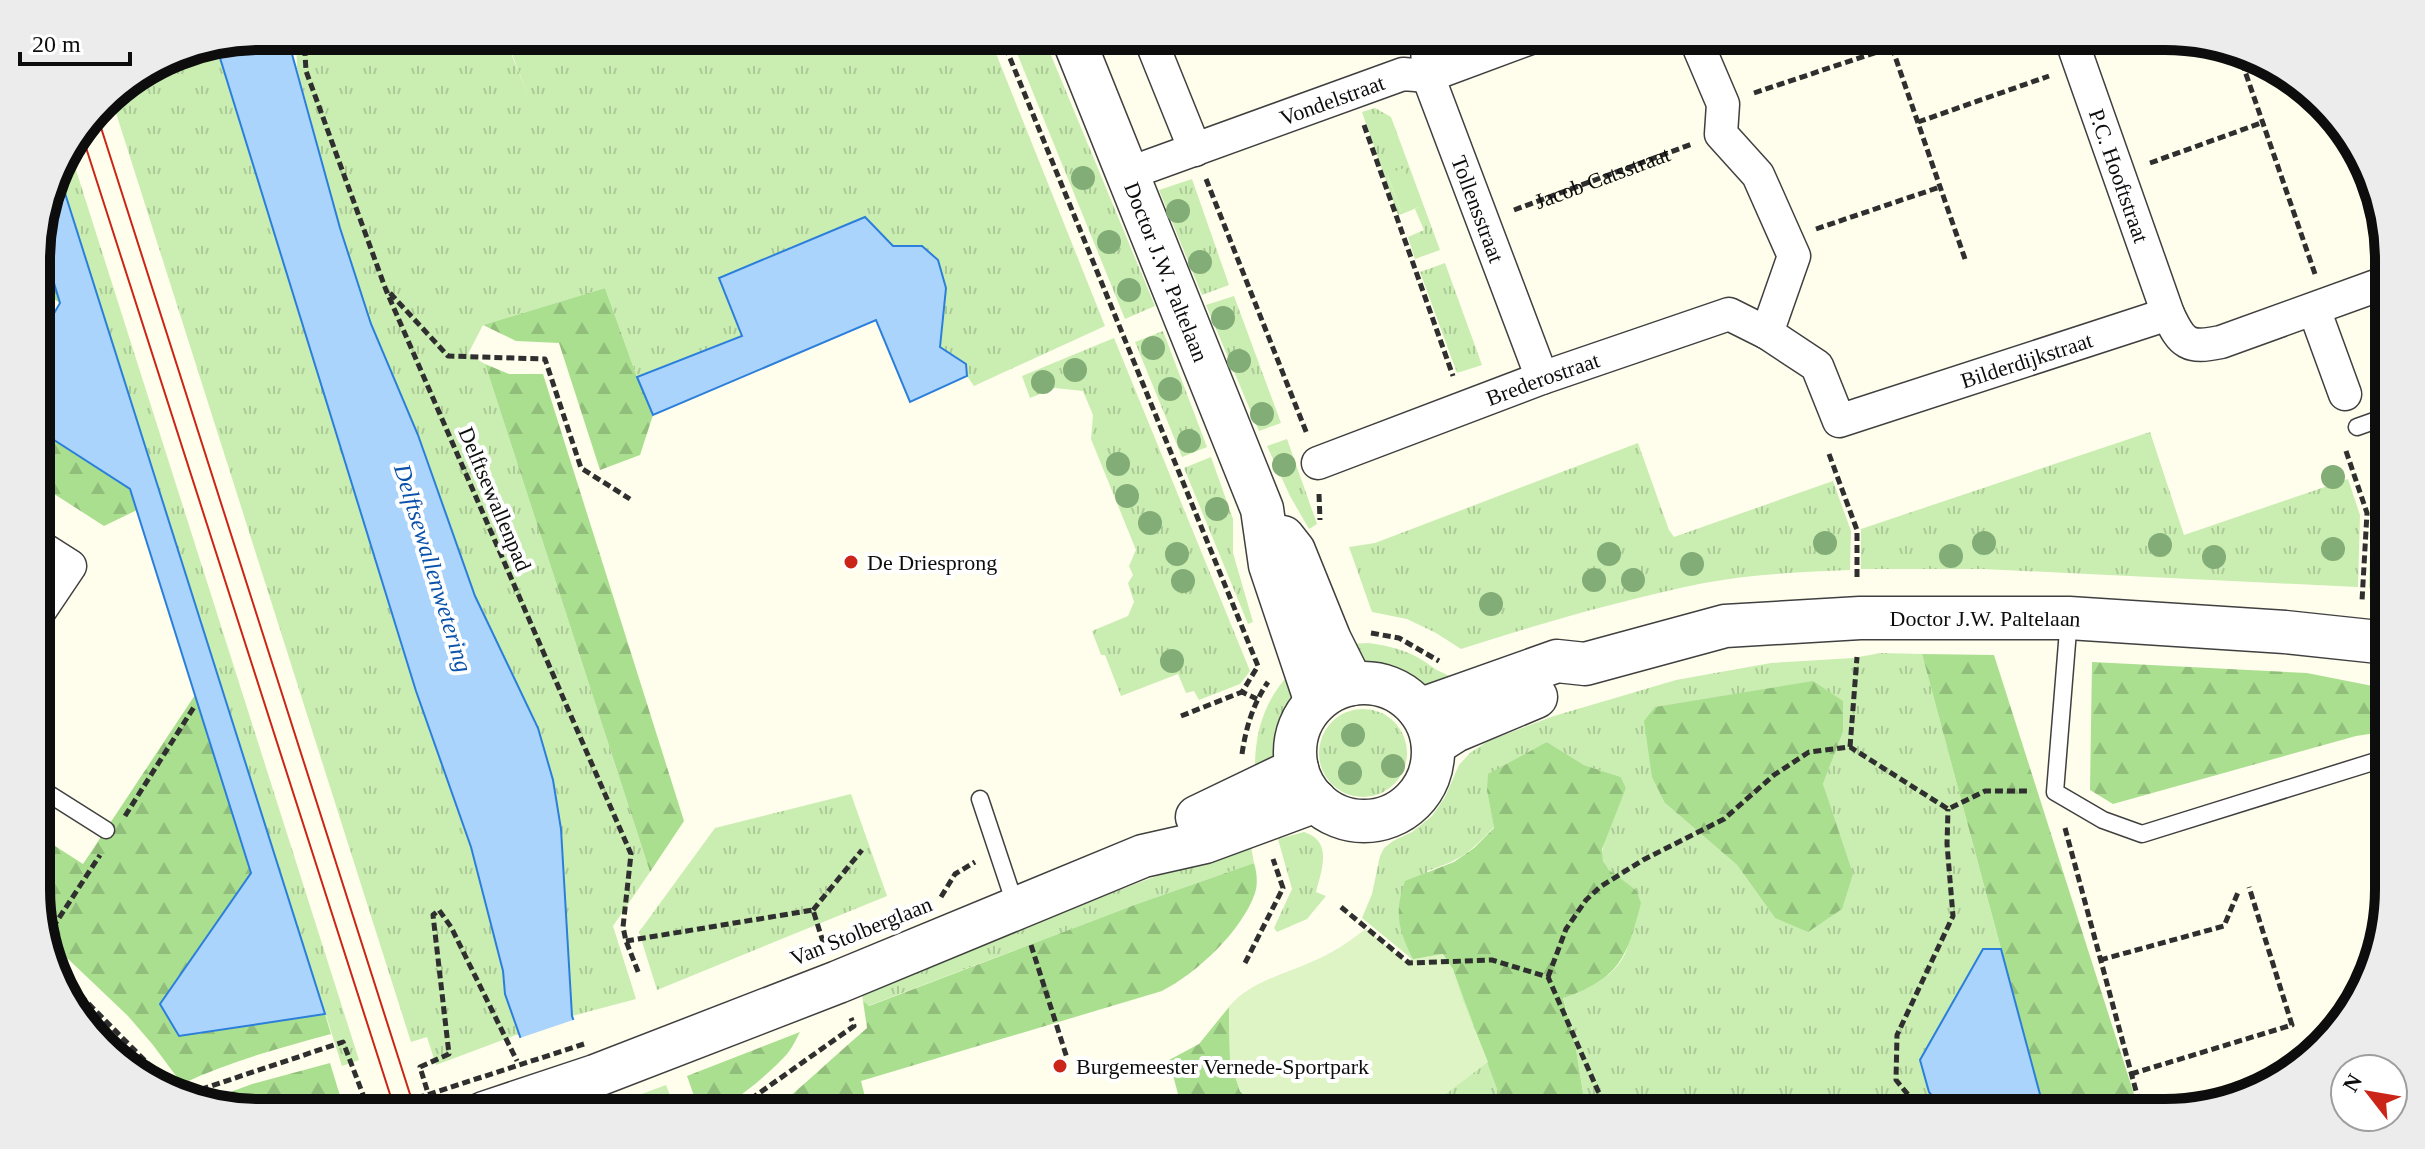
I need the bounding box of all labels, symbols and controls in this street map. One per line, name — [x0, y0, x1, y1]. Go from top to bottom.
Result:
scale bar — [20, 16, 130, 66]
text: 20 m — [32, 31, 81, 57]
street label: Vondelstraat — [1276, 69, 1388, 130]
street label: P.C. Hooftstraat — [2084, 105, 2154, 246]
street label: Jacob Catsstraat — [1531, 141, 1673, 214]
street label: Tollensstraat — [1447, 152, 1510, 266]
street label: Doctor J.W. Paltelaan — [1119, 178, 1214, 365]
street label: Bilderdijkstraat — [1957, 327, 2095, 393]
street label: Brederostraat — [1483, 347, 1603, 411]
street label: Delftsewallenpad — [453, 423, 537, 575]
water label: Delftsewallenwetering — [389, 460, 477, 675]
place label: De Driesprong — [867, 550, 997, 575]
marker: De Driesprong — [842, 553, 860, 571]
street label: Doctor J.W. Paltelaan — [1890, 606, 2081, 631]
street label: Van Stolberglaan — [787, 891, 935, 971]
north arrow — [2329, 1053, 2409, 1133]
place label: Burgemeester Vernede-Sportpark — [1076, 1054, 1369, 1079]
marker: Burgemeester Vernede-Sportpark — [1051, 1057, 1069, 1075]
text: N — [2337, 1070, 2367, 1096]

